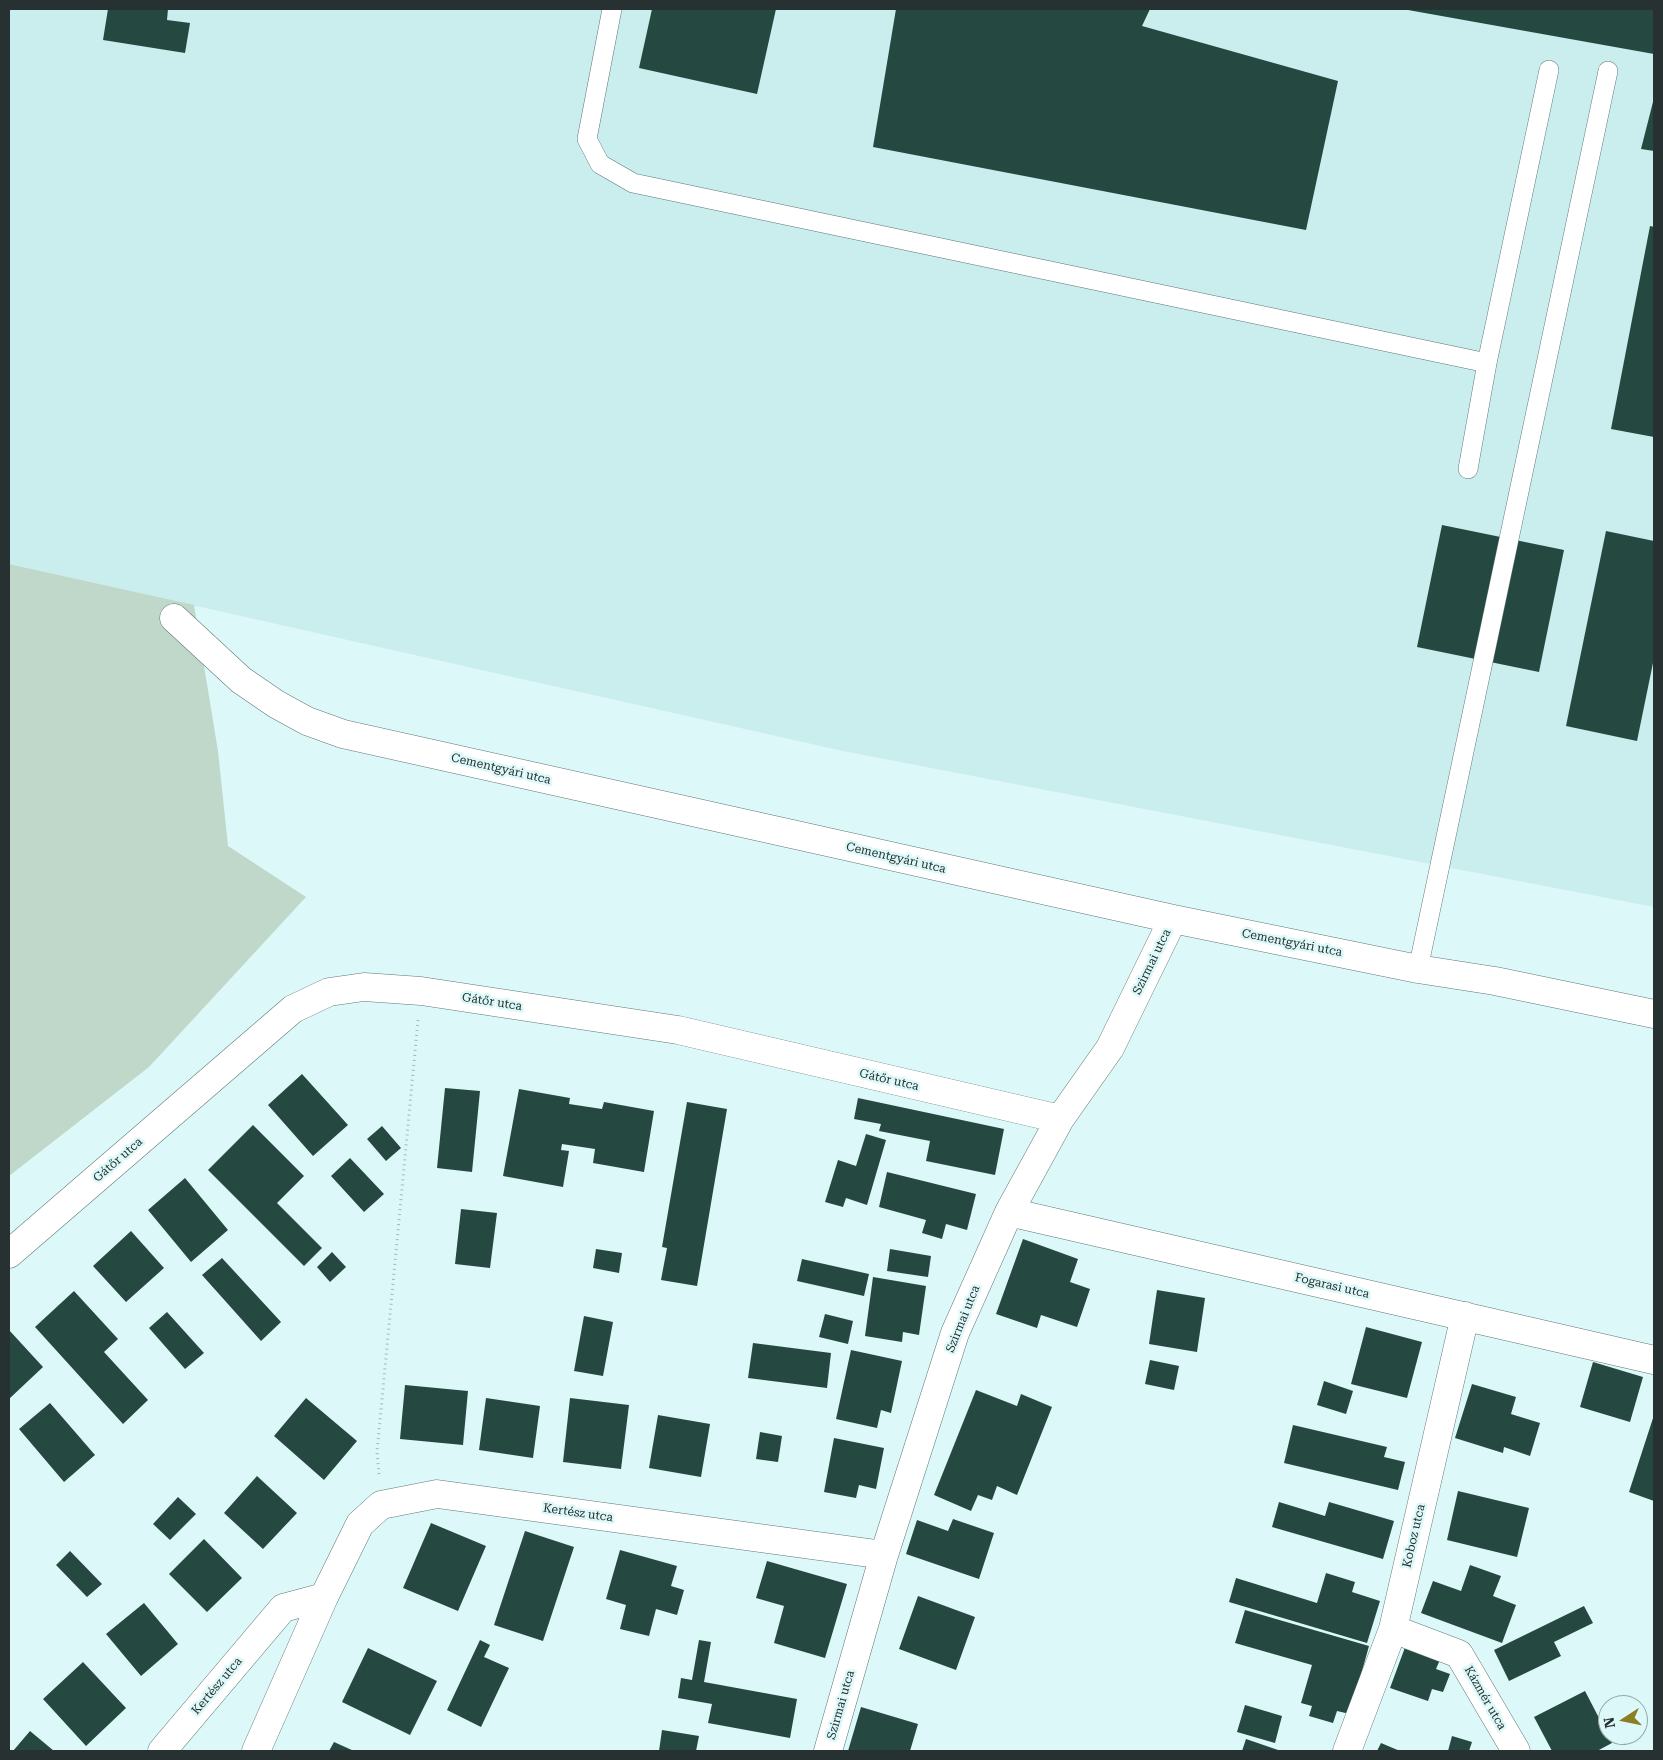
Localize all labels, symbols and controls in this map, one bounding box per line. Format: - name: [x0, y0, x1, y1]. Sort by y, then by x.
- street label: Cementgyári utca: [450, 751, 552, 787]
- street label: Cementgyári utca: [845, 840, 947, 876]
- street label: Cementgyári utca: [1241, 926, 1343, 960]
- street label: Szirmai utca: [1130, 927, 1174, 997]
- street label: Gátőr utca: [461, 990, 523, 1014]
- street label: Gátőr utca: [858, 1066, 920, 1094]
- street label: Gátőr utca: [90, 1135, 146, 1185]
- street label: Fogarasi utca: [1293, 1270, 1371, 1302]
- street label: Szirmai utca: [943, 1283, 983, 1355]
- street label: Kertész utca: [542, 1501, 614, 1525]
- street label: Koboz utca: [1400, 1503, 1428, 1569]
- street label: Kertész utca: [189, 1654, 245, 1718]
- street label: Kázmér utca: [1461, 1664, 1509, 1732]
- street label: Szirmai utca: [824, 1669, 858, 1741]
- north arrow: [1598, 1695, 1648, 1745]
- text: N: [1600, 1716, 1618, 1729]

